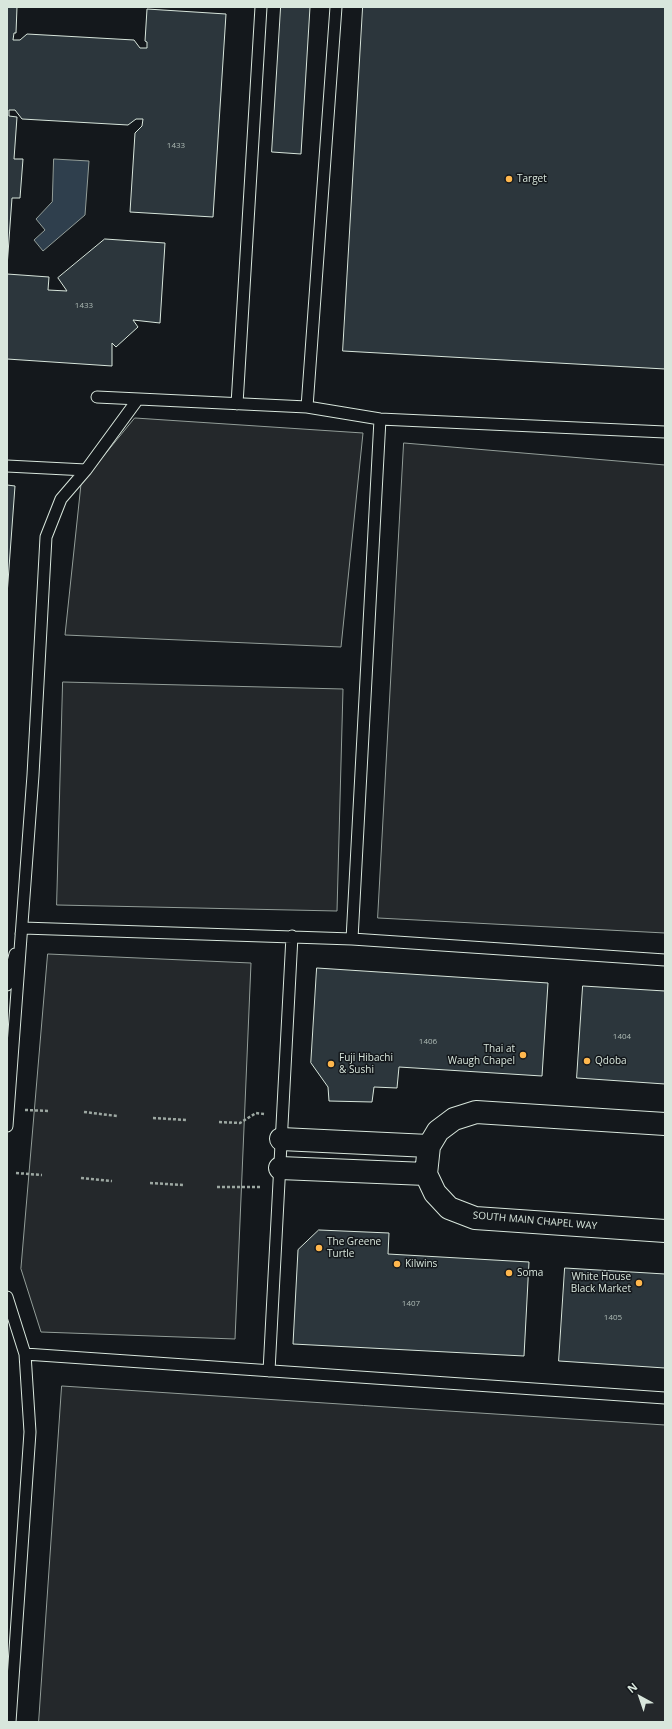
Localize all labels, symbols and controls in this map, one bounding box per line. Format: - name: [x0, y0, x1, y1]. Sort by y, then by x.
- house number: 1433: [167, 141, 185, 151]
- place label: Target: [517, 173, 547, 185]
- marker: Target: [504, 174, 514, 184]
- house number: 1433: [75, 301, 93, 311]
- house number: 1404: [613, 1032, 631, 1042]
- house number: 1406: [419, 1037, 437, 1047]
- place label: Thai at Waugh Chapel: [448, 1043, 515, 1066]
- marker: Thai at Waugh Chapel: [518, 1050, 528, 1060]
- place label: Fuji Hibachi & Sushi: [339, 1052, 393, 1076]
- place label: Qdoba: [595, 1055, 627, 1067]
- marker: Qdoba: [582, 1056, 592, 1066]
- marker: Fuji Hibachi & Sushi: [326, 1059, 336, 1069]
- street label: SOUTH MAIN CHAPEL WAY: [472, 1210, 598, 1232]
- place label: The Greene Turtle: [327, 1236, 381, 1260]
- marker: The Greene Turtle: [314, 1243, 324, 1253]
- place label: Kilwins: [405, 1258, 437, 1270]
- marker: Kilwins: [392, 1259, 402, 1269]
- place label: Soma: [517, 1267, 543, 1279]
- marker: Soma: [504, 1268, 514, 1278]
- place label: White House Black Market: [571, 1271, 631, 1294]
- marker: White House Black Market: [634, 1278, 644, 1288]
- house number: 1407: [402, 1299, 420, 1309]
- house number: 1405: [604, 1313, 622, 1323]
- north arrow: [620, 1677, 660, 1717]
- text: N: [624, 1679, 640, 1696]

